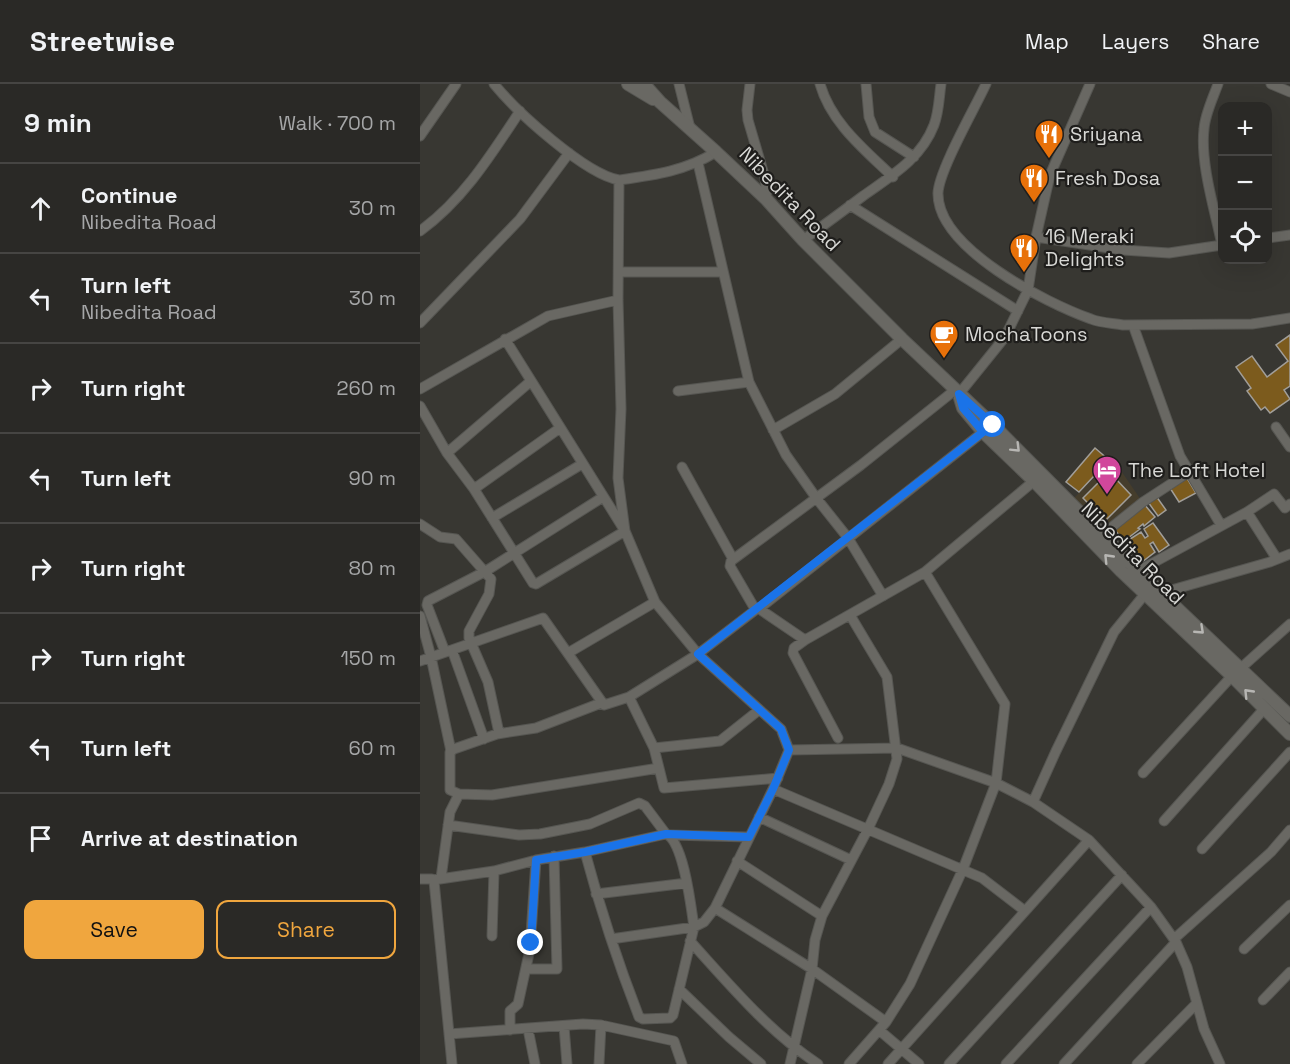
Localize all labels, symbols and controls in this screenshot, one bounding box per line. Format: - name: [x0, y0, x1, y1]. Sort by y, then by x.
- text: Streetwise: [30, 23, 175, 59]
- text: Map: [1025, 28, 1069, 55]
- text: Layers: [1102, 28, 1169, 55]
- text: Share: [1202, 28, 1260, 55]
- map controls: [1218, 102, 1272, 264]
- button: +: [1218, 102, 1272, 156]
- text: 9 min: [24, 106, 92, 140]
- text: Walk · 700 m: [278, 110, 396, 136]
- restaurant icon: Sriyana: [1033, 118, 1065, 160]
- place label: Sriyana: [1070, 121, 1142, 147]
- street label: Nibedita Road: [734, 141, 846, 257]
- button: −: [1218, 156, 1272, 210]
- restaurant icon: Fresh Dosa: [1018, 162, 1050, 204]
- place label: Fresh Dosa: [1055, 165, 1160, 191]
- text: Continue: [81, 181, 177, 209]
- icon: ahead: [24, 192, 57, 225]
- text: 30 m: [349, 195, 396, 221]
- text: Nibedita Road: [81, 209, 217, 235]
- button: locate: [1218, 210, 1272, 264]
- place label: 16 Meraki Delights: [1045, 223, 1134, 272]
- restaurant icon: 16 Meraki Delights: [1008, 232, 1040, 274]
- text: Turn left: [81, 271, 171, 299]
- icon: left: [24, 282, 57, 315]
- text: 30 m: [349, 285, 396, 311]
- text: Nibedita Road: [81, 299, 217, 325]
- cafe icon: MochaToons: [928, 318, 960, 360]
- place label: MochaToons: [965, 321, 1088, 347]
- icon: right: [24, 372, 57, 405]
- text: Turn right: [81, 374, 186, 402]
- text: 260 m: [337, 375, 396, 401]
- route start: [979, 411, 1005, 437]
- one-way arrow: [1009, 441, 1020, 452]
- hotel icon: The Loft Hotel: [1091, 454, 1123, 496]
- place label: The Loft Hotel: [1128, 457, 1265, 483]
- icon: left: [24, 462, 57, 495]
- text: Turn left: [81, 464, 171, 492]
- text: 90 m: [349, 465, 396, 491]
- street label: Nibedita Road: [1076, 496, 1190, 610]
- icon: right: [24, 552, 57, 585]
- text: Turn right: [81, 554, 186, 582]
- one-way arrow: [1104, 554, 1115, 564]
- text: 80 m: [348, 555, 396, 581]
- one-way arrow: [1193, 622, 1204, 633]
- icon: right: [24, 642, 57, 675]
- text: Turn right: [81, 644, 186, 672]
- text: 150 m: [341, 645, 396, 671]
- one-way arrow: [1245, 689, 1256, 700]
- icon: left: [24, 732, 57, 765]
- text: Turn left: [81, 734, 171, 762]
- text: 60 m: [349, 735, 396, 761]
- icon: arrive: [24, 822, 57, 855]
- text: Arrive at destination: [81, 824, 298, 852]
- button: Save: [24, 900, 204, 959]
- button: Share: [216, 900, 396, 959]
- route end: [517, 929, 543, 955]

